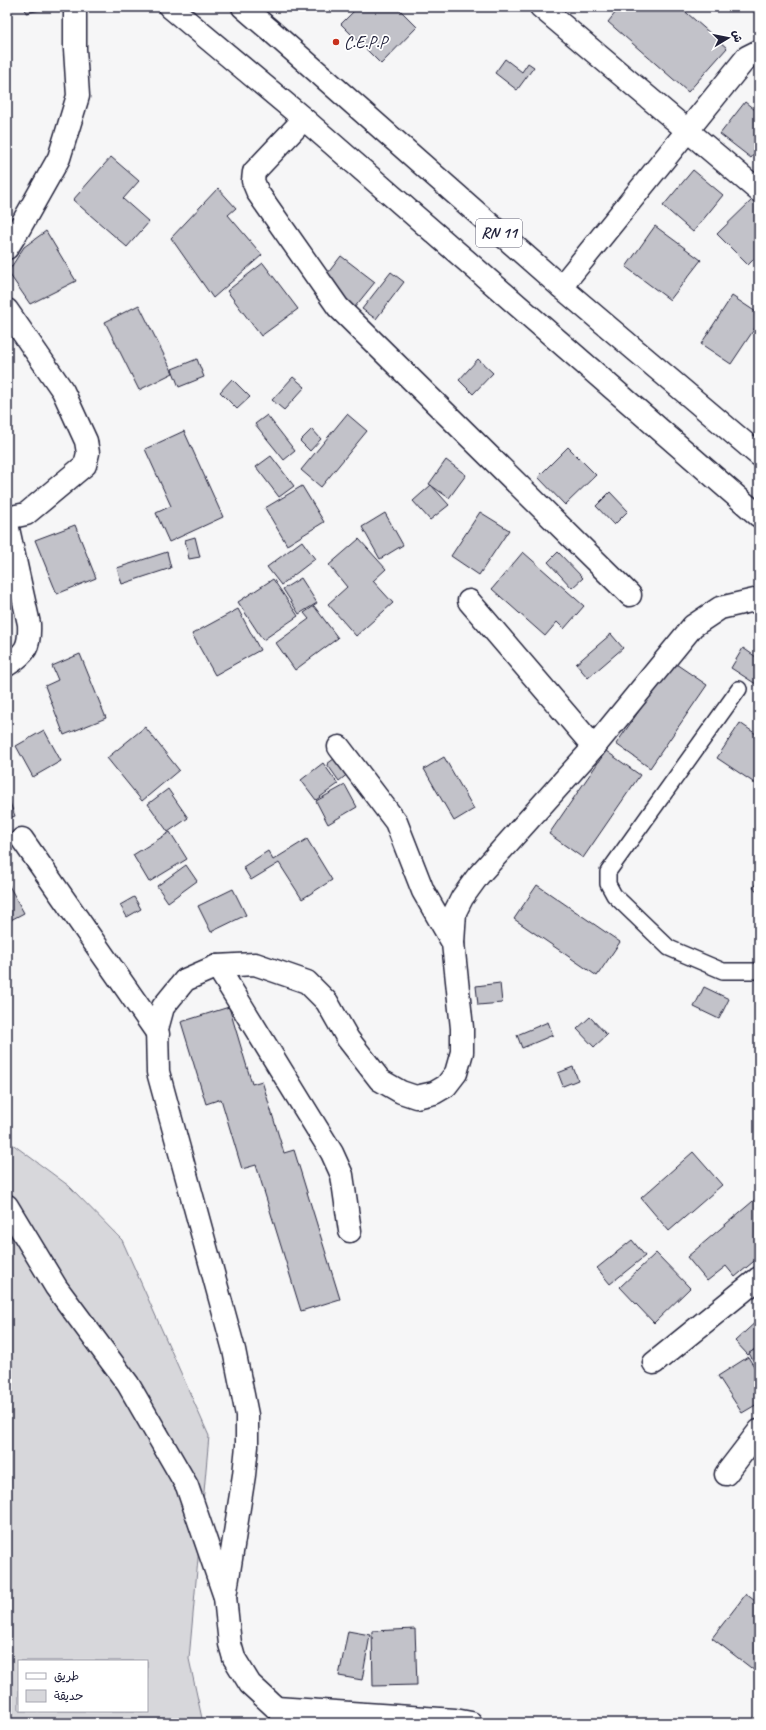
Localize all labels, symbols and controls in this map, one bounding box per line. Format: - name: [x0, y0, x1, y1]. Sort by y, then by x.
- north arrow: [708, 18, 748, 58]
- text: ش: [730, 29, 746, 43]
- place label: C.E.P.P: [344, 32, 389, 53]
- marker: C.E.P.P: [331, 37, 341, 47]
- road number: RN 11: [476, 219, 522, 247]
- legend: [18, 1660, 148, 1712]
- text: طريق: [54, 1668, 79, 1684]
- text: حديقة: [54, 1688, 83, 1704]

